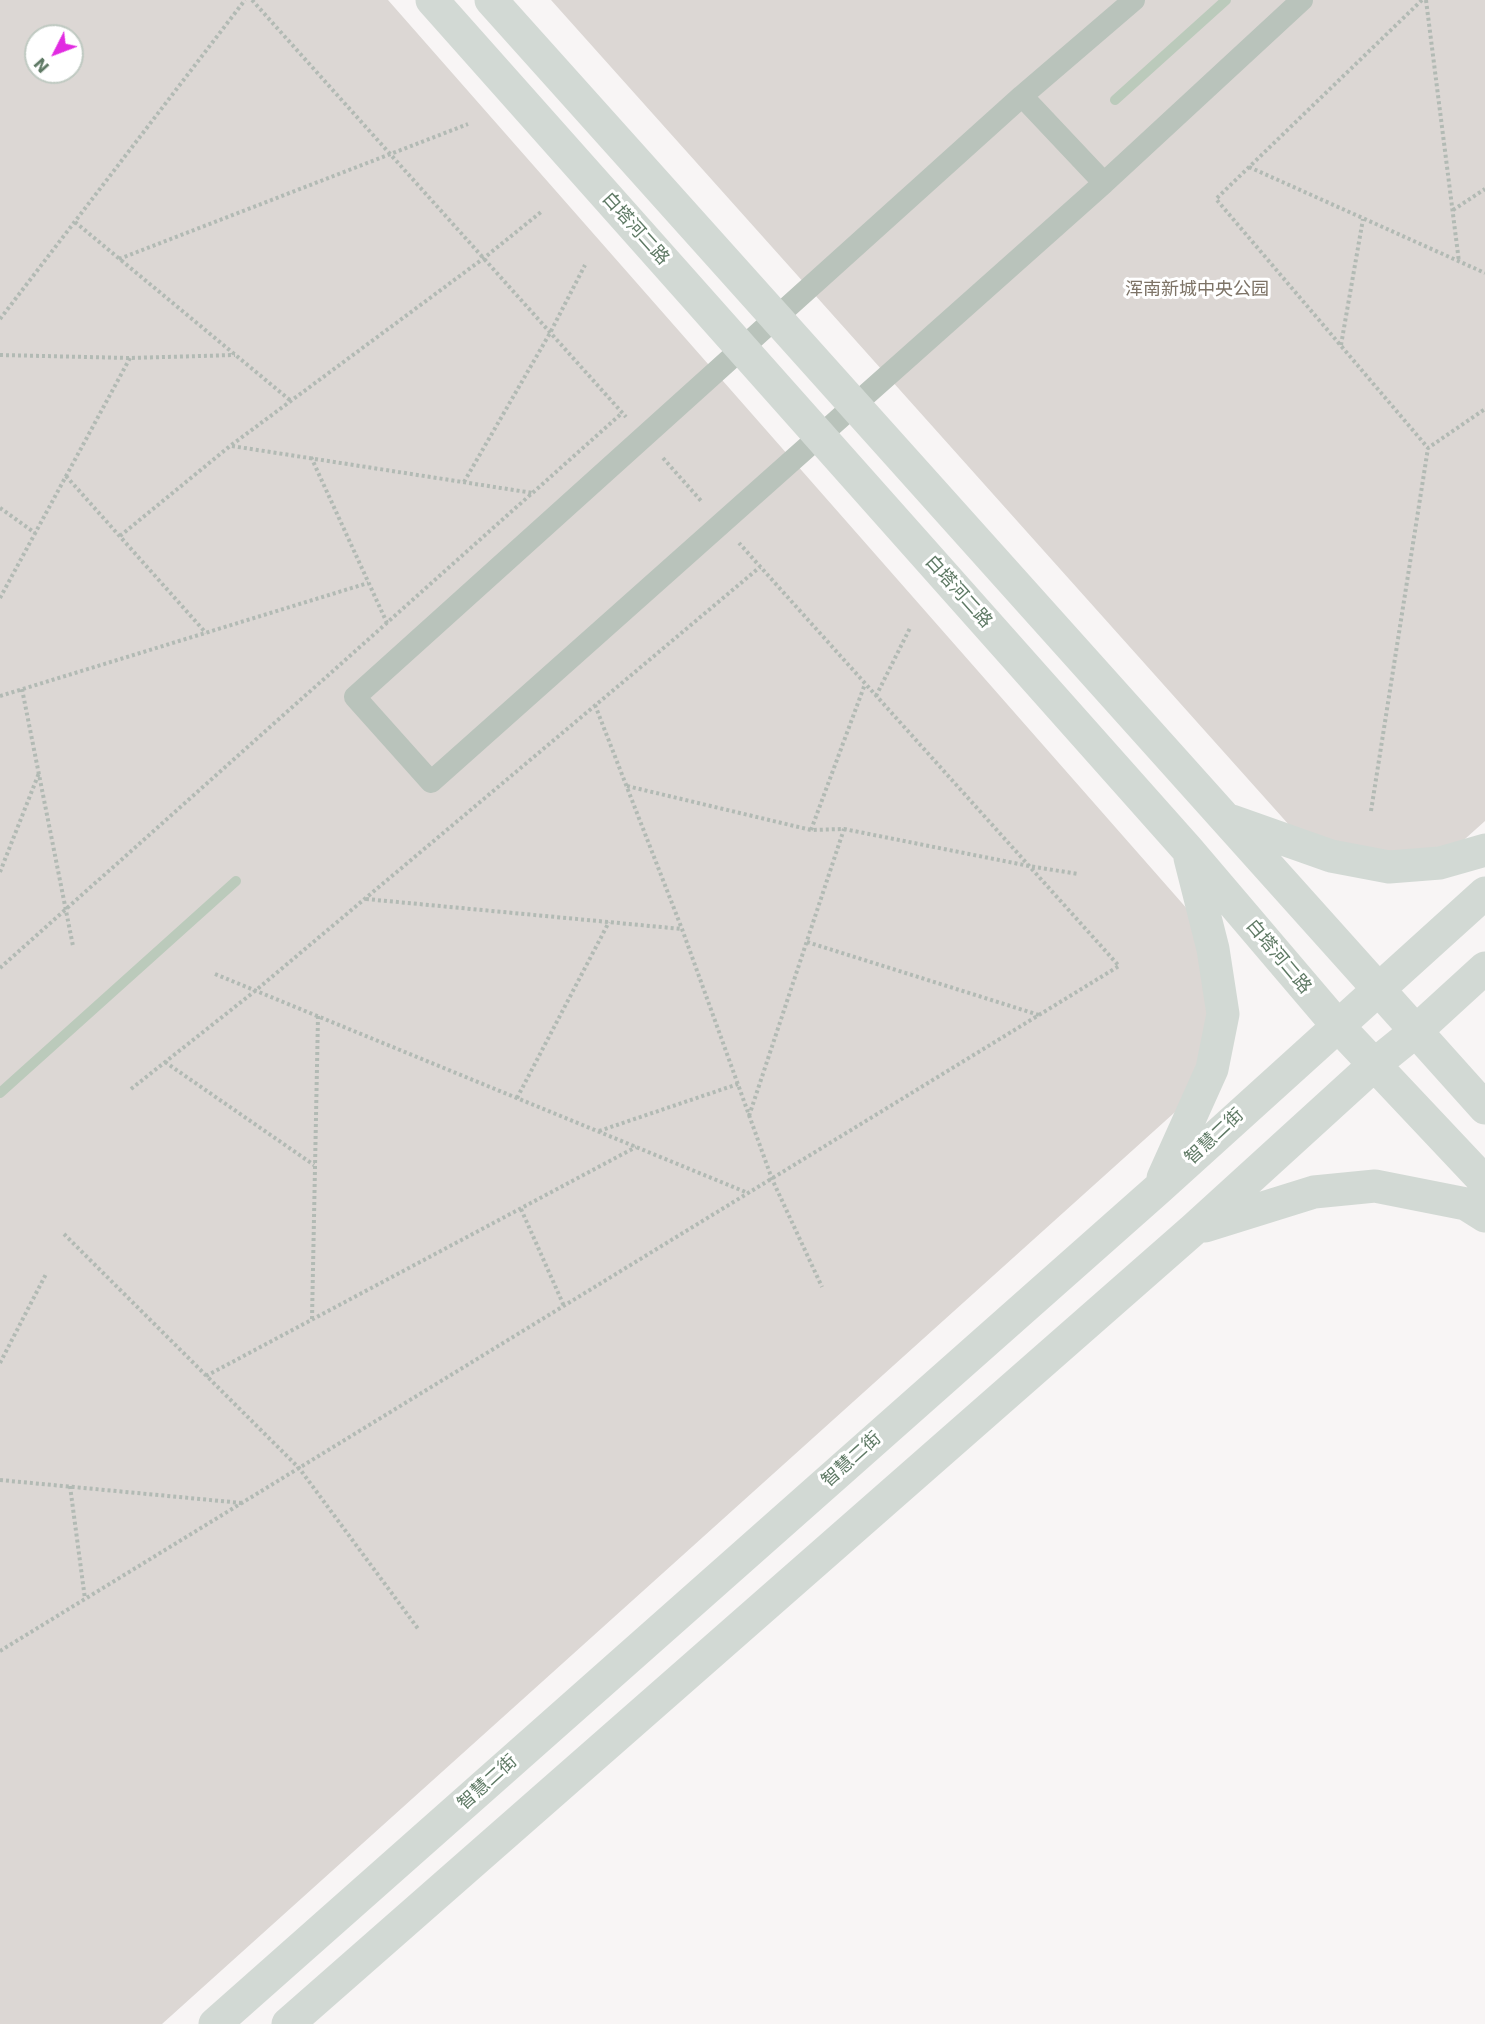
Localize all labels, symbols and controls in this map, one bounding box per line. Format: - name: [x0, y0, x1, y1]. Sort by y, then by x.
- north arrow: [24, 24, 84, 84]
- text: N: [30, 54, 53, 76]
- street label: 白塔河二路: [597, 188, 673, 270]
- park label: 浑南新城中央公园: [1125, 279, 1269, 301]
- street label: 白塔河二路: [920, 551, 996, 633]
- street label: 白塔河二路: [1241, 916, 1315, 998]
- street label: 智慧二街: [1181, 1105, 1249, 1169]
- street label: 智慧二街: [818, 1428, 886, 1492]
- street label: 智慧二街: [454, 1751, 522, 1815]

